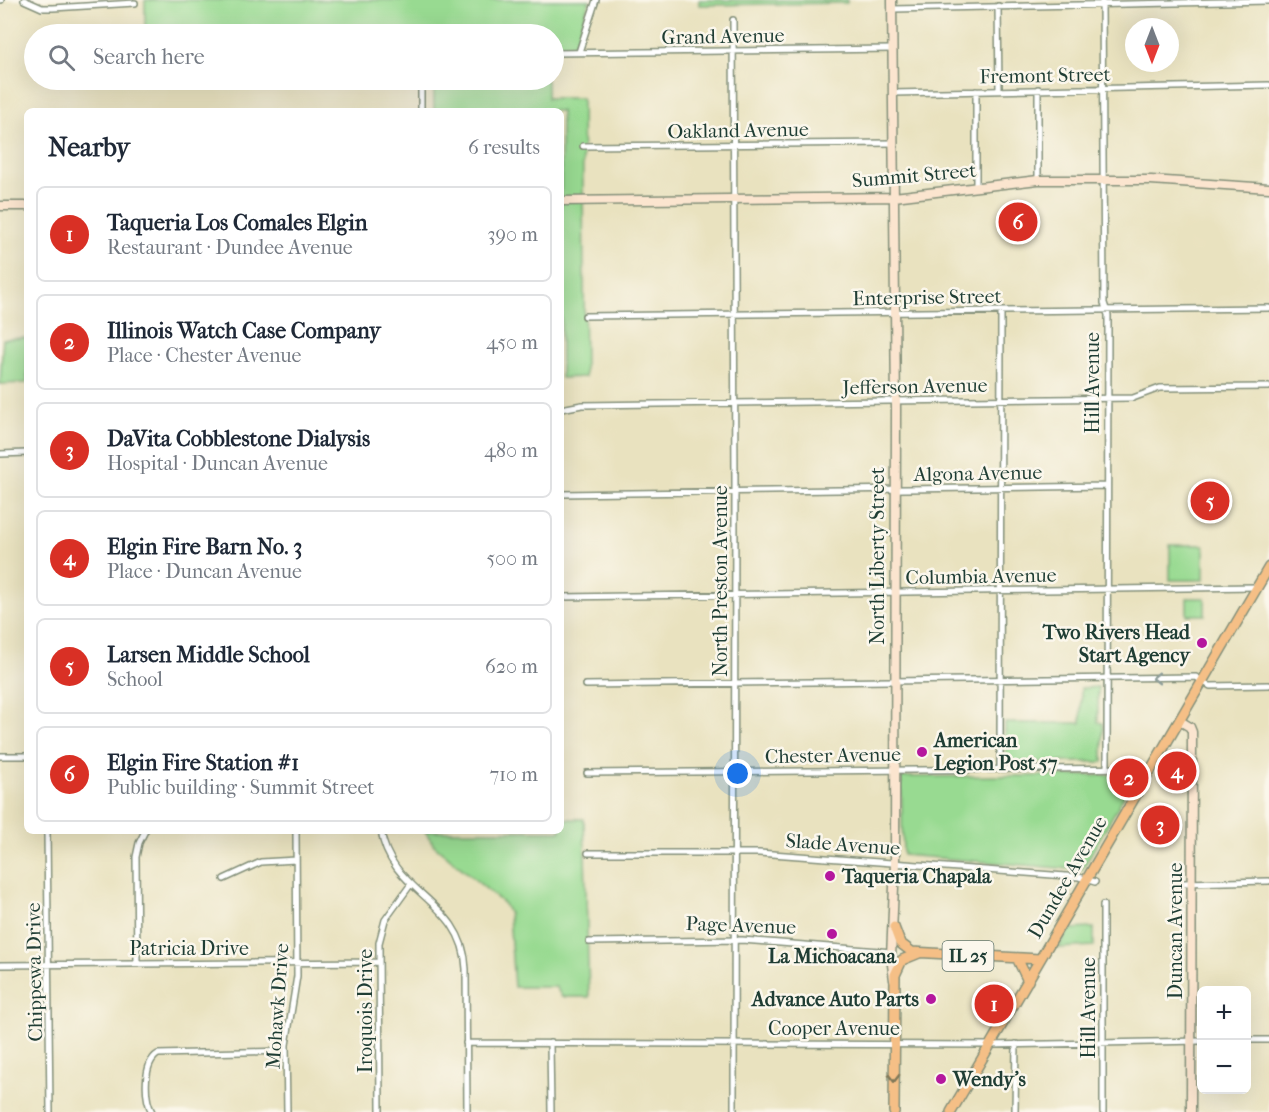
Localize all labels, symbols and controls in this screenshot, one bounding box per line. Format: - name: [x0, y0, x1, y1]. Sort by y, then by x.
- north arrow: [1125, 18, 1179, 72]
- search box: [24, 24, 564, 90]
- street label: Grand Avenue: [661, 24, 785, 49]
- icon: search: [45, 41, 78, 74]
- text: Search here: [93, 44, 205, 70]
- street label: Fremont Street: [979, 63, 1111, 88]
- street label: Oakland Avenue: [667, 118, 809, 143]
- text: Nearby: [48, 132, 130, 163]
- text: 6 results: [468, 136, 540, 159]
- street label: Summit Street: [851, 159, 977, 192]
- pin: 6: [998, 200, 1038, 244]
- text: Taqueria Los Comales Elgin: [107, 210, 367, 236]
- text: 1: [66, 223, 73, 246]
- text: 390 m: [487, 223, 538, 246]
- text: Restaurant · Dundee Avenue: [107, 236, 353, 259]
- street label: Enterprise Street: [852, 285, 1002, 310]
- text: Illinois Watch Case Company: [107, 318, 381, 344]
- text: 2: [64, 331, 75, 354]
- text: 450 m: [486, 331, 538, 354]
- street label: Hill Avenue: [1081, 332, 1104, 434]
- text: Place · Chester Avenue: [107, 344, 301, 367]
- street label: Jefferson Avenue: [840, 374, 988, 399]
- text: DaVita Cobblestone Dialysis: [107, 426, 370, 452]
- text: 3: [65, 439, 74, 462]
- text: 480 m: [484, 439, 538, 462]
- text: Hospital · Duncan Avenue: [107, 452, 328, 475]
- street label: Algona Avenue: [912, 461, 1043, 486]
- street label: North Liberty Street: [866, 467, 889, 645]
- pin: 5: [1190, 478, 1230, 524]
- street label: North Preston Avenue: [709, 485, 732, 677]
- text: Elgin Fire Barn No. 3: [107, 534, 302, 560]
- text: 4: [64, 547, 75, 570]
- text: 500 m: [486, 547, 538, 570]
- text: Place · Duncan Avenue: [107, 560, 302, 583]
- street label: Columbia Avenue: [905, 564, 1057, 589]
- place label: Two Rivers Head Start Agency: [1042, 621, 1191, 667]
- marker: Two Rivers Head Start Agency: [1195, 636, 1209, 650]
- text: Larsen Middle School: [107, 642, 310, 668]
- text: 5: [65, 655, 74, 678]
- text: 620 m: [485, 655, 538, 678]
- text: School: [107, 668, 163, 691]
- one-way arrow: [1151, 672, 1160, 684]
- place label: American Legion Post 57: [932, 729, 1058, 775]
- street label: Chester Avenue: [765, 743, 901, 768]
- marker: American Legion Post 57: [915, 745, 929, 759]
- pin: 4: [1158, 748, 1196, 794]
- text: Elgin Fire Station #1: [107, 750, 299, 776]
- pin: 2: [1110, 756, 1148, 800]
- your location: [723, 759, 752, 788]
- text: 6: [64, 763, 75, 786]
- text: 710 m: [489, 763, 538, 786]
- text: Public building · Summit Street: [107, 776, 374, 799]
- pin: 3: [1140, 802, 1180, 848]
- street label: Dundee Avenue: [1023, 812, 1112, 943]
- street label: Slade Avenue: [785, 829, 901, 860]
- street label: Duncan Avenue: [1164, 863, 1187, 999]
- place label: Taqueria Chapala: [841, 865, 992, 888]
- marker: Taqueria Chapala: [823, 869, 837, 883]
- street label: Chippewa Drive: [22, 902, 47, 1042]
- street label: Page Avenue: [685, 912, 797, 939]
- marker: La Michoacana: [825, 927, 839, 941]
- street label: Patricia Drive: [129, 937, 249, 960]
- road number: IL 25: [942, 941, 994, 971]
- street label: Mohawk Drive: [262, 942, 293, 1070]
- place label: La Michoacana: [768, 945, 897, 968]
- street label: Iroquois Drive: [354, 949, 377, 1073]
- street label: Hill Avenue: [1077, 957, 1100, 1059]
- pin: 1: [974, 982, 1014, 1026]
- map controls: [1197, 986, 1251, 1094]
- button: +: [1197, 986, 1251, 1040]
- place label: Advance Auto Parts: [750, 988, 920, 1011]
- marker: Advance Auto Parts: [924, 992, 938, 1006]
- street label: Cooper Avenue: [768, 1017, 900, 1040]
- button: −: [1197, 1040, 1251, 1094]
- place label: Wendy's: [952, 1068, 1027, 1091]
- marker: Wendy's: [934, 1072, 948, 1086]
- one-way arrow: [888, 1073, 900, 1082]

